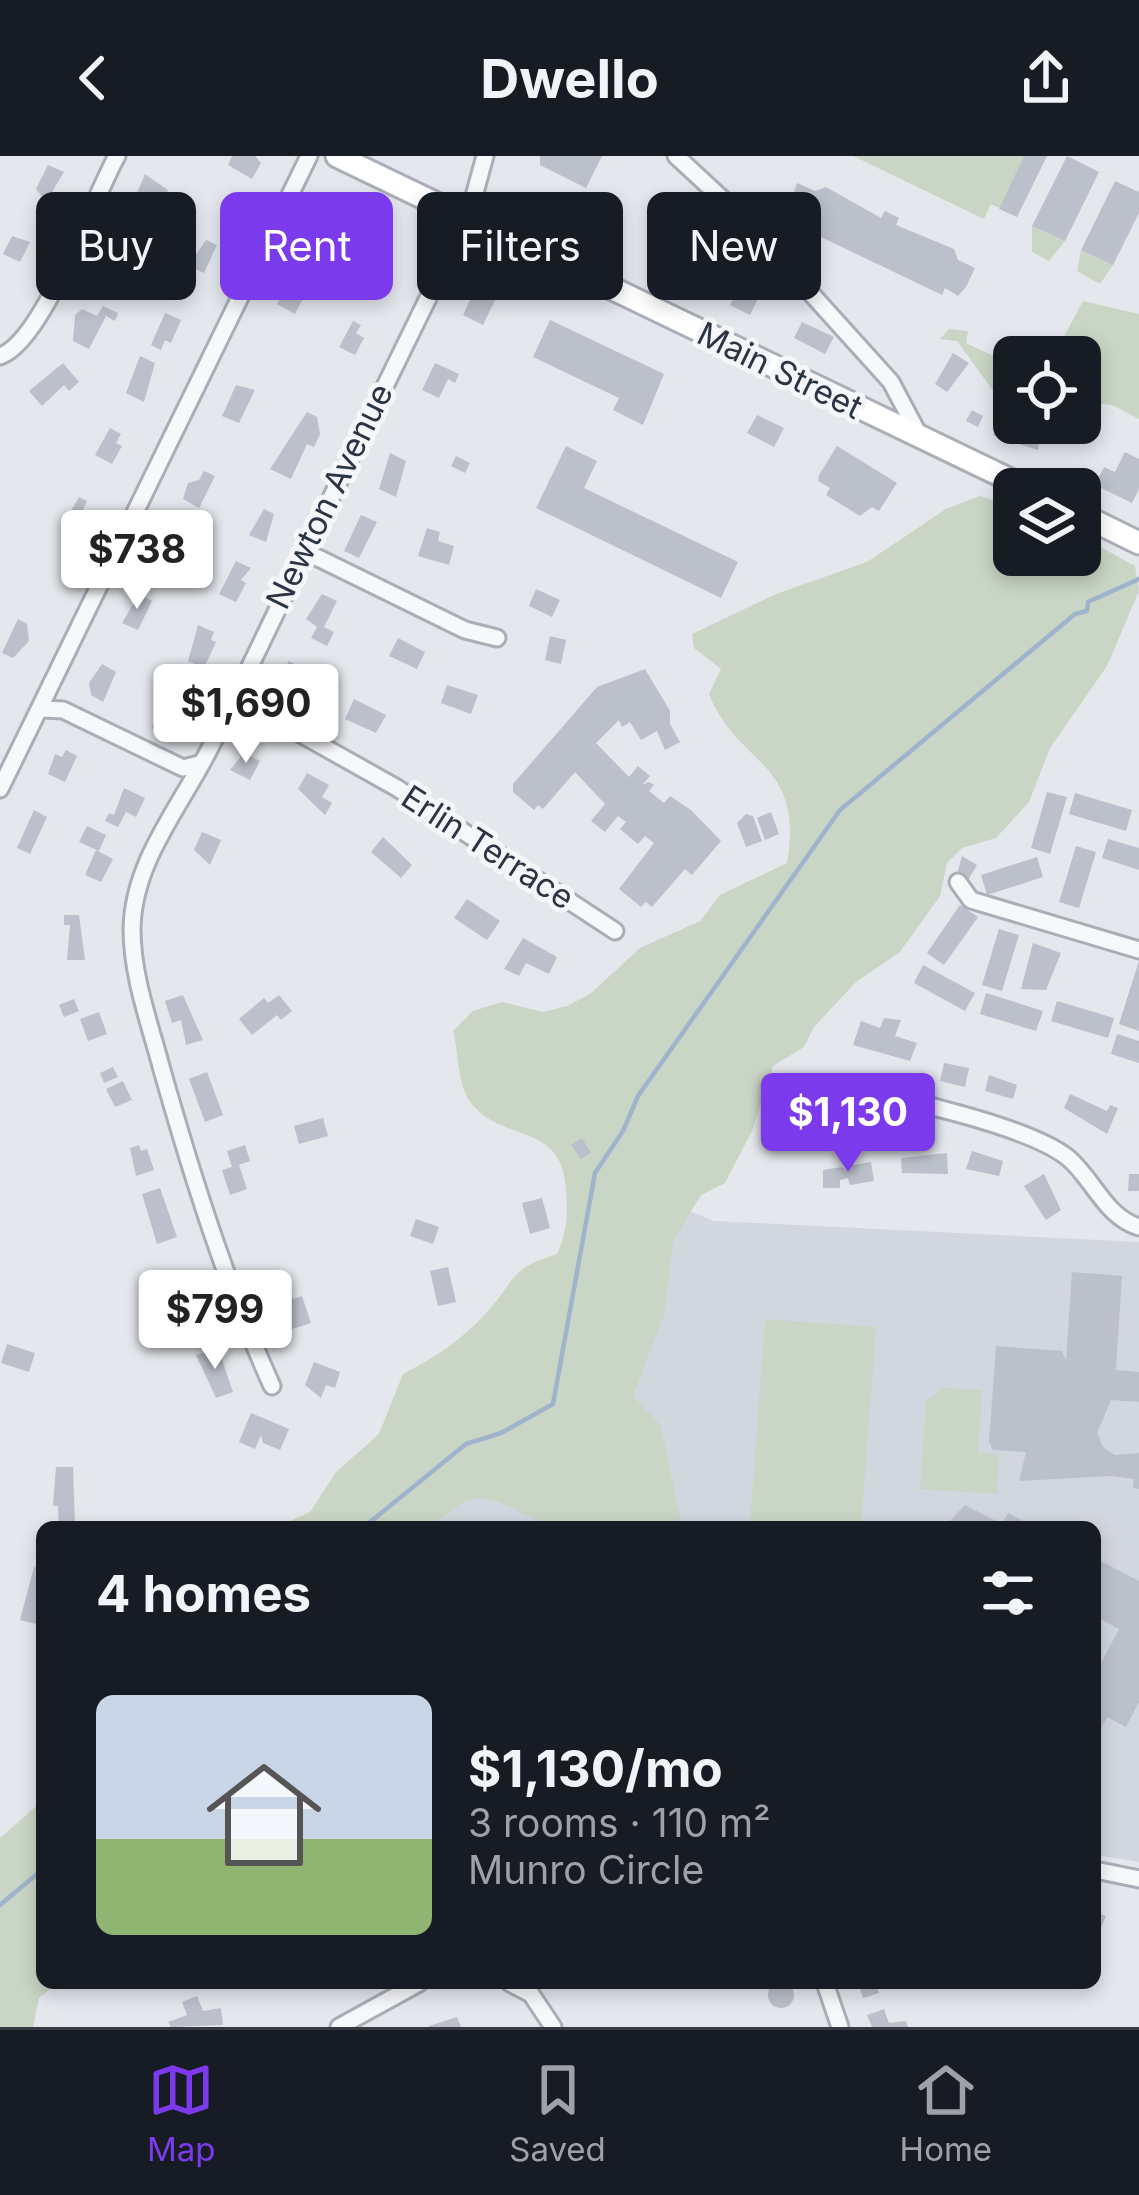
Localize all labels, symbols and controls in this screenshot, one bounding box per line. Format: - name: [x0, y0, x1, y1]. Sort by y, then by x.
- icon: back: [60, 45, 126, 111]
- icon: share: [1013, 45, 1079, 111]
- text: Dwello: [480, 46, 659, 111]
- chip: Buy: [36, 192, 196, 300]
- chip: Rent: [220, 192, 393, 300]
- chip: Filters: [417, 192, 623, 300]
- chip: New: [647, 192, 821, 300]
- street label: Main Street: [691, 313, 869, 427]
- map controls: [993, 336, 1101, 576]
- button: locate: [993, 336, 1101, 444]
- street label: Newton Avenue: [257, 377, 401, 615]
- button: layers: [993, 468, 1101, 576]
- pin: $738: [66, 510, 208, 612]
- text: $738: [88, 525, 186, 572]
- pin: $1,690: [148, 664, 344, 766]
- text: $1,690: [180, 679, 312, 726]
- street label: Erlin Terrace: [394, 776, 582, 918]
- pin: $1,130: [750, 1073, 946, 1175]
- text: $1,130: [788, 1088, 908, 1135]
- pin: $799: [144, 1270, 286, 1372]
- text: $799: [166, 1285, 264, 1332]
- icon: filters: [975, 1560, 1041, 1626]
- text: 4 homes: [96, 1563, 311, 1624]
- text: $1,130/mo: [468, 1738, 723, 1799]
- icon: home: [192, 1743, 336, 1887]
- text: 3 rooms · 110 m²: [468, 1799, 770, 1846]
- text: Munro Circle: [468, 1846, 704, 1893]
- tab: Map: [147, 2057, 215, 2169]
- tab: Saved: [509, 2057, 606, 2169]
- tab: Home: [900, 2057, 992, 2169]

